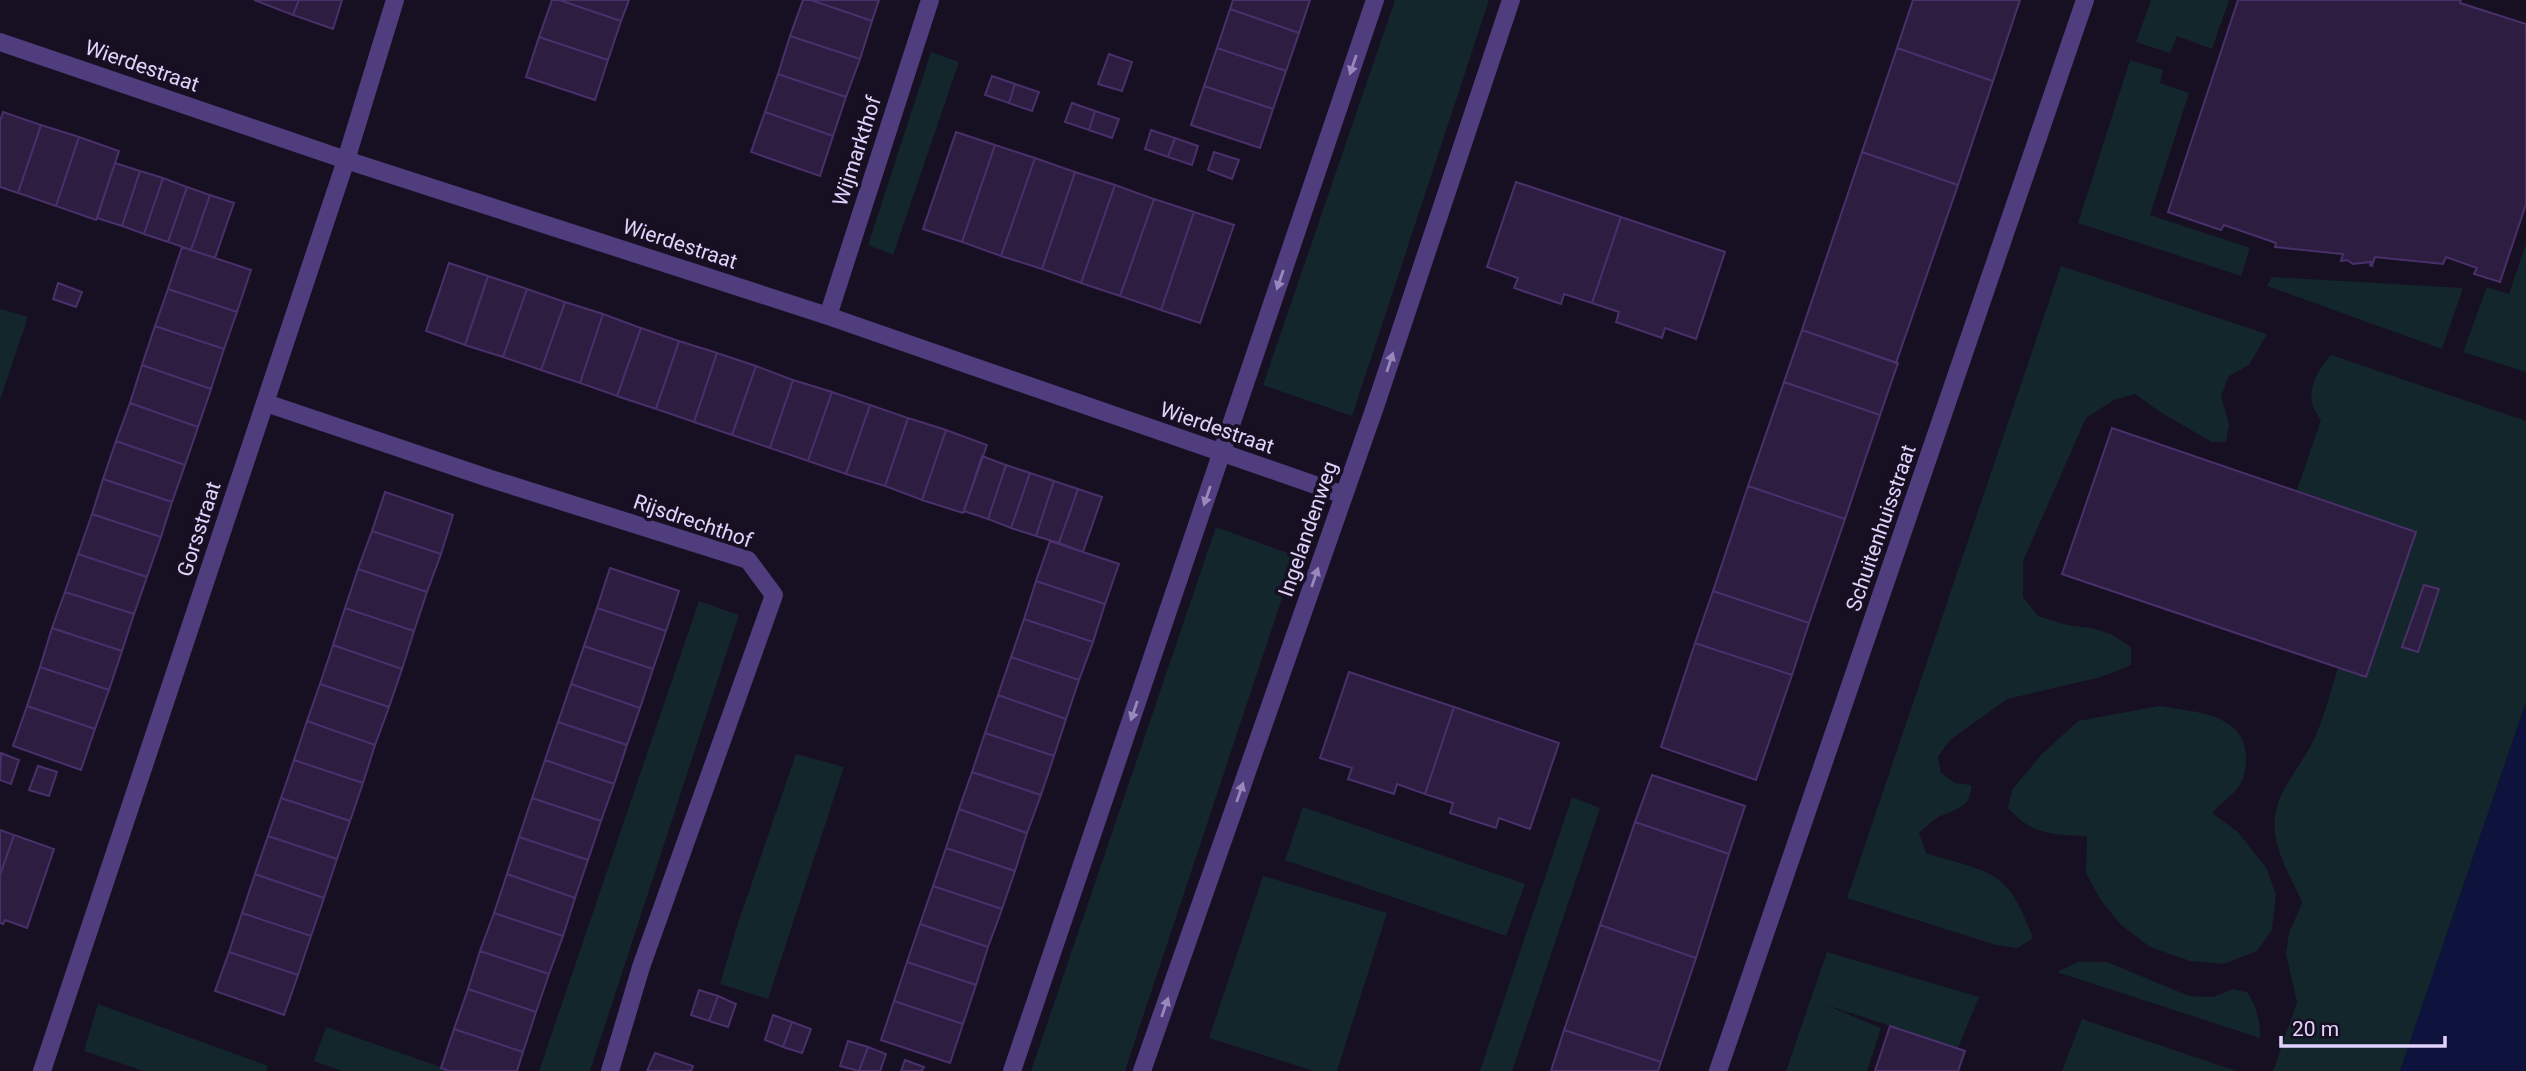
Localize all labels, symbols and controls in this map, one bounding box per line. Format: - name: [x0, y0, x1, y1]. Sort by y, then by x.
- street label: Wierdestraat: [82, 35, 202, 97]
- one-way arrow: [1347, 54, 1358, 75]
- street label: Wijmarkthof: [828, 92, 886, 209]
- street label: Wierdestraat: [620, 214, 740, 274]
- one-way arrow: [1274, 270, 1285, 291]
- one-way arrow: [1385, 351, 1395, 372]
- street label: Wierdestraat: [1157, 397, 1277, 459]
- street label: Schuitenhuisstraat: [1841, 441, 1921, 614]
- street label: Ingelandenweg: [1274, 458, 1342, 600]
- street label: Gorsstraat: [172, 478, 226, 579]
- one-way arrow: [1201, 485, 1212, 506]
- street label: Rijsdrechthof: [630, 489, 756, 553]
- one-way arrow: [1310, 566, 1321, 587]
- one-way arrow: [1128, 701, 1139, 722]
- one-way arrow: [1235, 781, 1246, 802]
- one-way arrow: [1160, 996, 1171, 1017]
- scale bar: [2281, 1004, 2446, 1048]
- text: 20 m: [2292, 1017, 2339, 1041]

